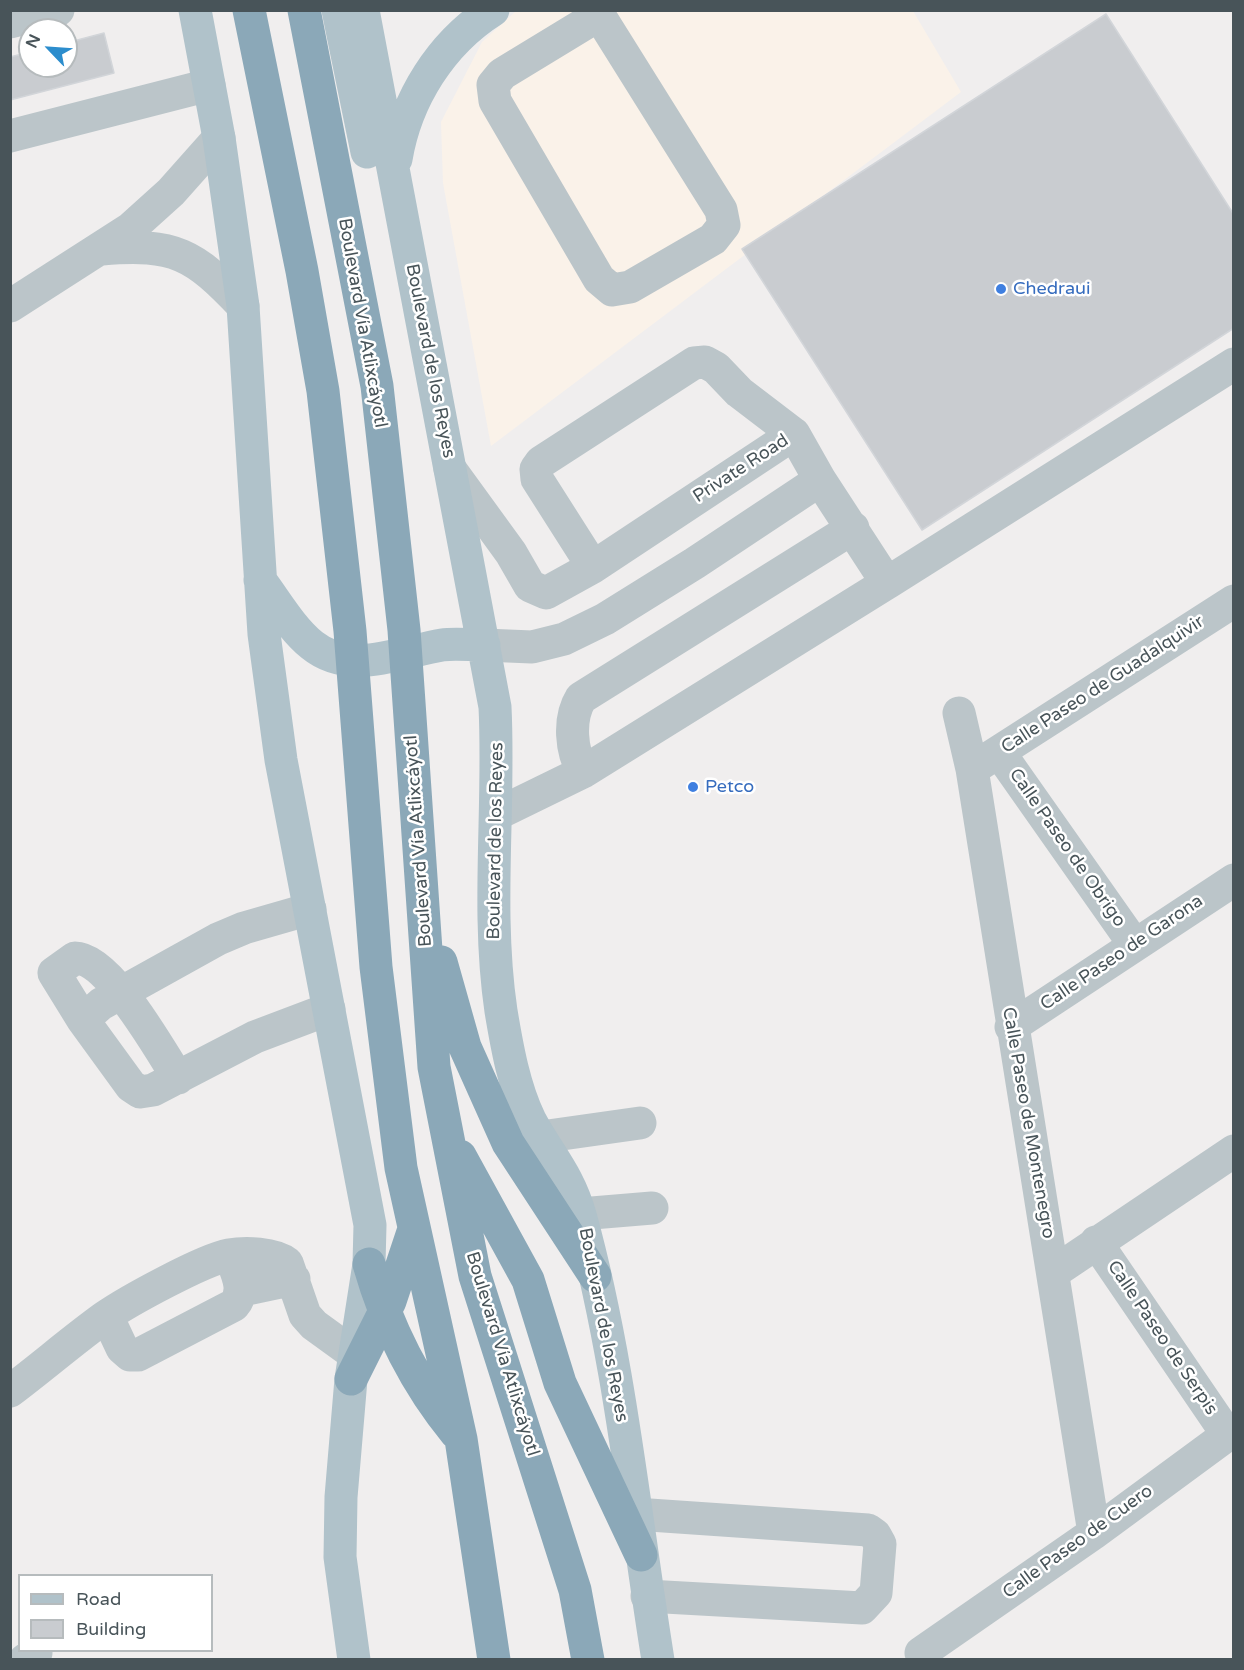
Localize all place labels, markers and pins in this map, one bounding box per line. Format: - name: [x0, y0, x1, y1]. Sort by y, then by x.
- place label: Chedraui: [1013, 278, 1090, 300]
- marker: Chedraui: [994, 282, 1008, 296]
- place label: Petco: [705, 776, 754, 798]
- marker: Petco: [686, 780, 700, 794]

